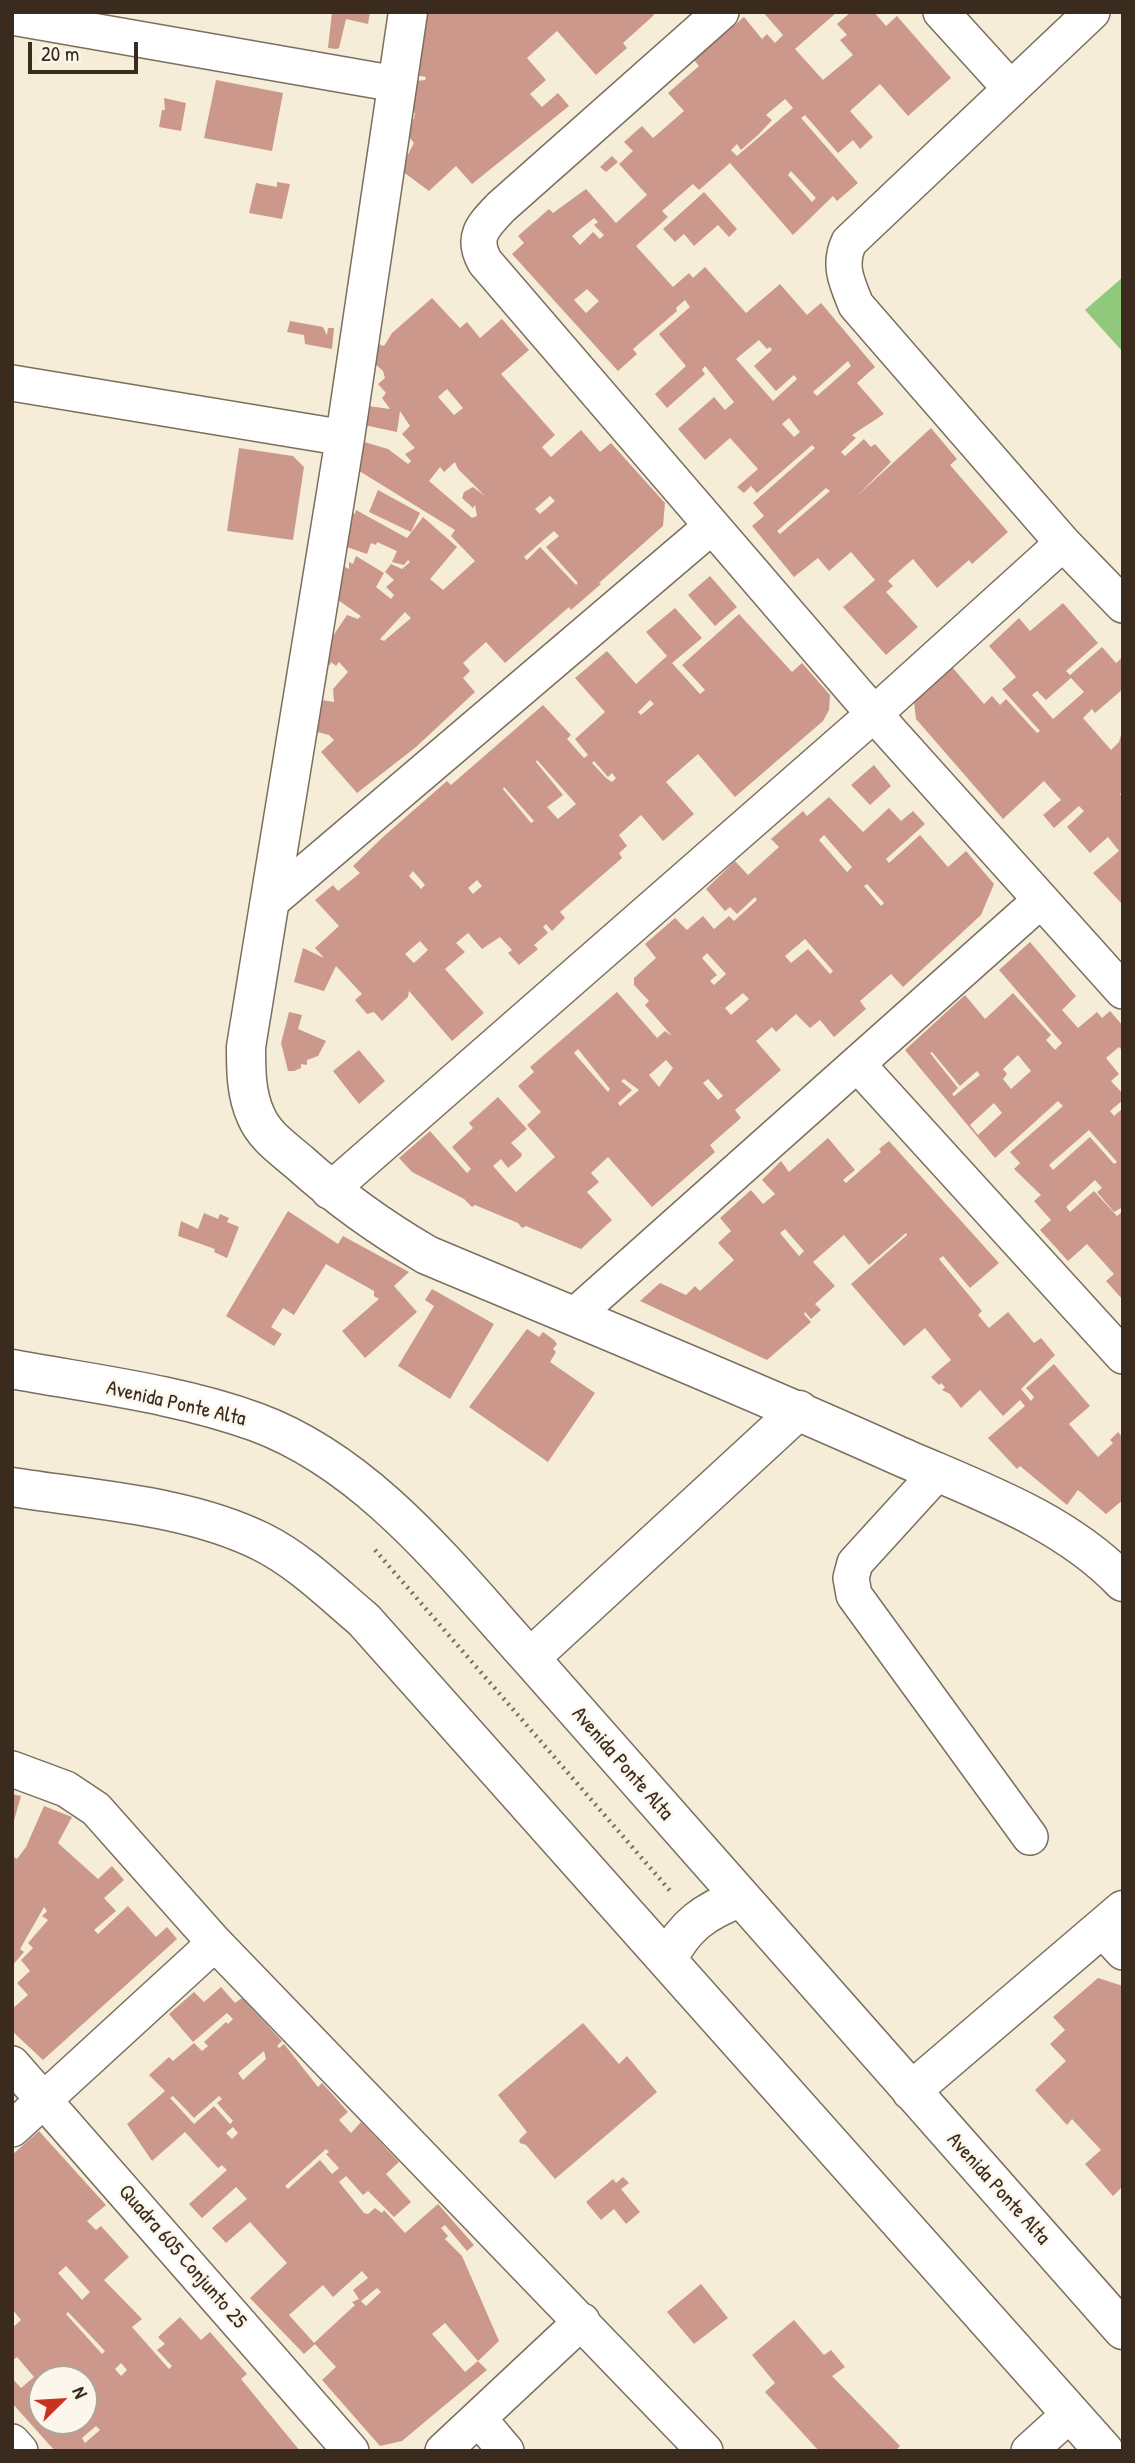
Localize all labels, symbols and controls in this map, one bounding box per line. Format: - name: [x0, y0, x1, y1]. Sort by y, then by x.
- scale bar: [32, 28, 142, 72]
- text: 20 m: [41, 39, 79, 68]
- street label: Avenida Ponte Alta: [104, 1376, 248, 1432]
- street label: Avenida Ponte Alta: [566, 1702, 678, 1826]
- street label: Avenida Ponte Alta: [941, 2128, 1055, 2250]
- street label: Quadra 605 Conjunto 25: [113, 2180, 251, 2334]
- north arrow: [28, 2365, 98, 2435]
- text: N: [66, 2382, 94, 2402]

